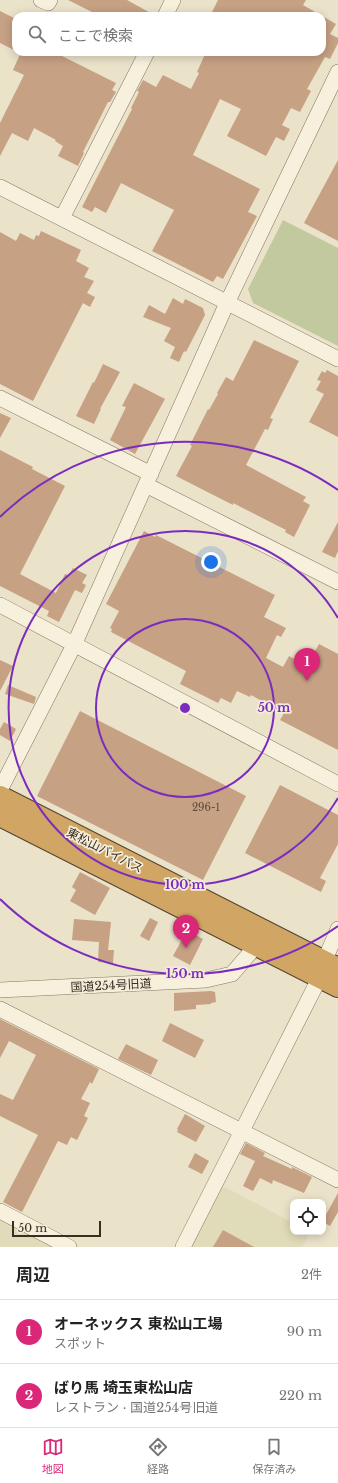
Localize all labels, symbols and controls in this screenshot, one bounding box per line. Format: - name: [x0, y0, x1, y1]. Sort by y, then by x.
- search box: [12, 12, 326, 56]
- icon: search: [26, 23, 48, 45]
- text: ここで検索: [58, 26, 133, 45]
- your location: [201, 552, 221, 572]
- pin: 1: [294, 648, 320, 681]
- text: 50 m: [258, 700, 291, 715]
- centre of rings: [178, 701, 192, 715]
- house number: 296-1: [192, 801, 220, 814]
- street label: 東松山バイパス: [64, 824, 146, 876]
- text: 100 m: [165, 877, 206, 892]
- pin: 2: [173, 915, 199, 948]
- text: 150 m: [166, 966, 205, 981]
- street label: 国道254号旧道: [70, 975, 152, 995]
- map controls: [290, 1199, 326, 1235]
- button: locate: [290, 1199, 326, 1235]
- scale bar: [12, 1219, 101, 1238]
- text: 50 m: [18, 1221, 47, 1235]
- text: 周辺: [16, 1265, 50, 1286]
- text: 2件: [301, 1266, 322, 1283]
- text: オーネックス 東松山工場: [54, 1314, 223, 1333]
- text: 1: [26, 1323, 32, 1340]
- text: 90 m: [287, 1323, 322, 1340]
- text: スポット: [54, 1335, 106, 1352]
- text: ばり馬 埼玉東松山店: [54, 1378, 193, 1397]
- text: 2: [25, 1387, 33, 1404]
- text: 220 m: [279, 1387, 322, 1404]
- text: レストラン · 国道254号旧道: [54, 1399, 218, 1416]
- tab: 地図: [42, 1436, 64, 1476]
- tab: 経路: [147, 1436, 169, 1476]
- tab: 保存済み: [252, 1436, 296, 1476]

